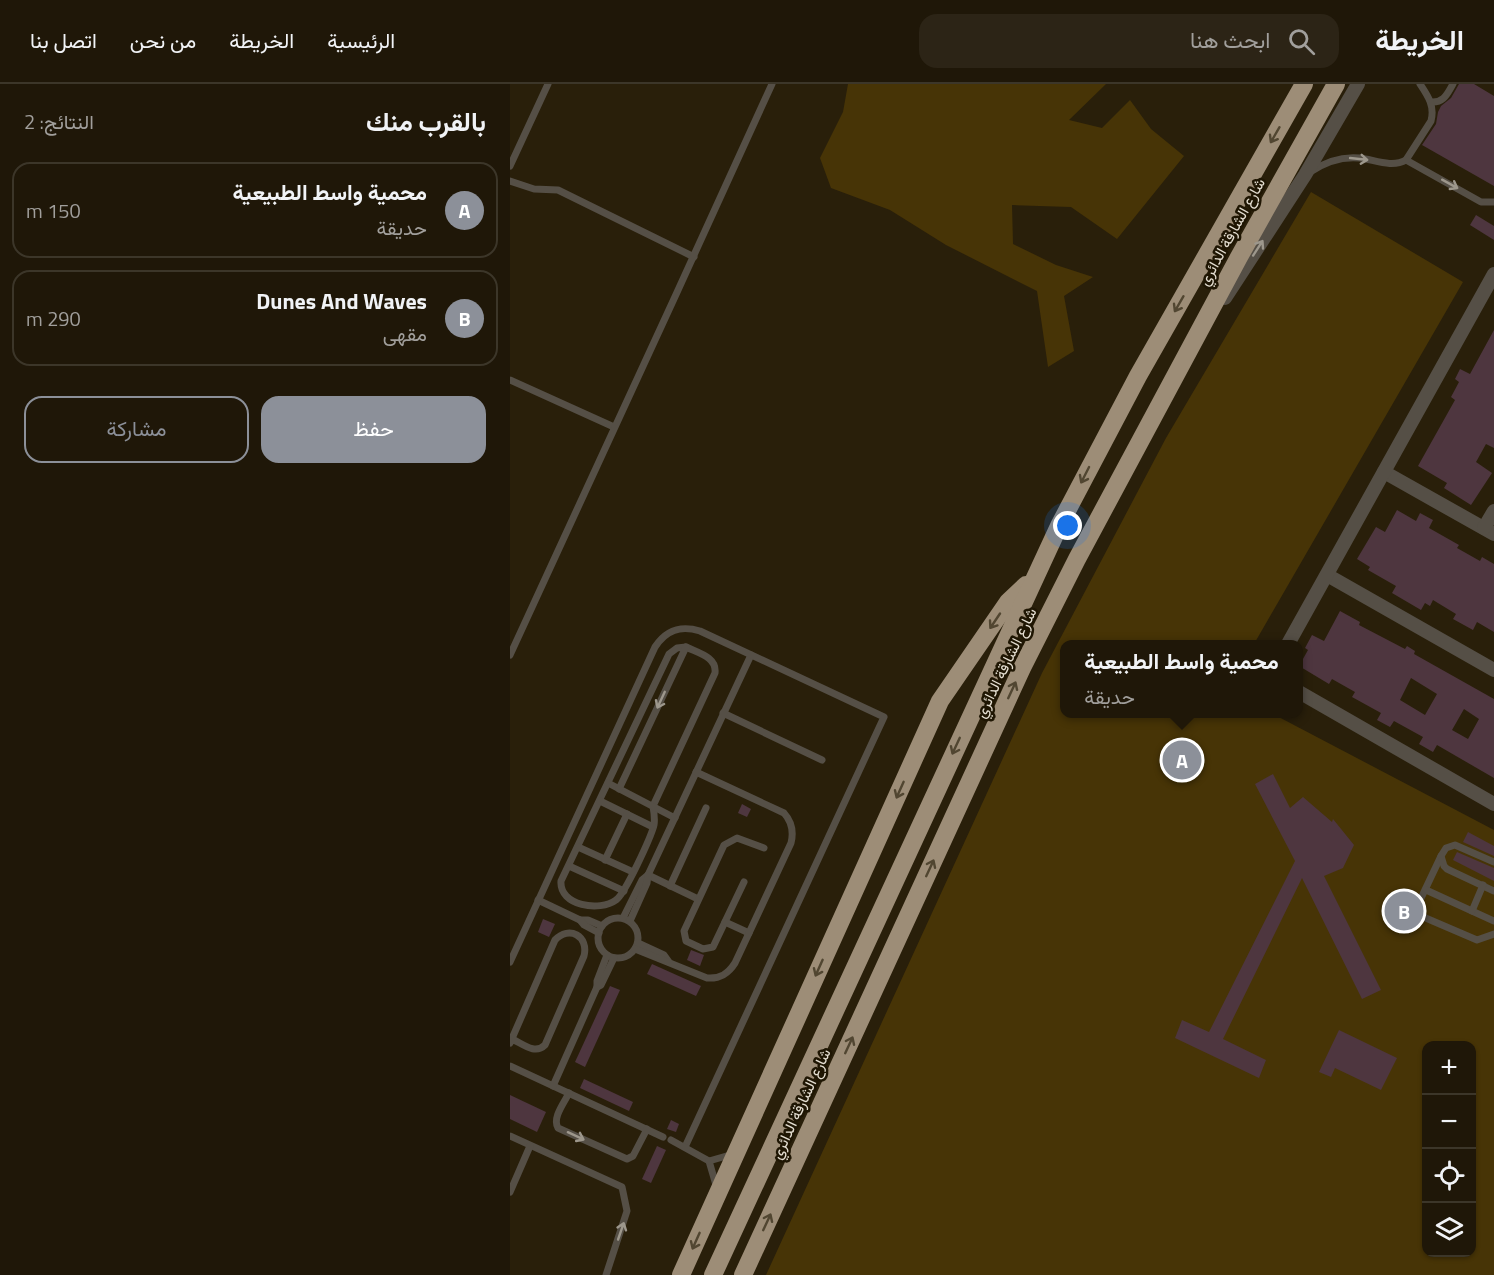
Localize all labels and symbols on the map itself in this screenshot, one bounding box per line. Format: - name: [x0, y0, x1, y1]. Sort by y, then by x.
- one-way arrow: [1269, 126, 1281, 143]
- one-way arrow: [1349, 154, 1369, 165]
- street label: شارع الشارقة الدائري: [1192, 174, 1273, 291]
- one-way arrow: [1440, 179, 1458, 190]
- one-way arrow: [1252, 240, 1264, 257]
- one-way arrow: [1173, 295, 1185, 312]
- one-way arrow: [1079, 466, 1091, 483]
- your location: [1053, 511, 1082, 540]
- street label: شارع الشارقة الدائري: [969, 604, 1044, 723]
- one-way arrow: [989, 612, 1001, 629]
- one-way arrow: [1006, 682, 1018, 700]
- one-way arrow: [654, 690, 666, 708]
- one-way arrow: [950, 737, 962, 755]
- pin: A: [1162, 738, 1202, 782]
- one-way arrow: [894, 781, 905, 799]
- one-way arrow: [925, 859, 937, 877]
- pin: B: [1384, 888, 1424, 934]
- one-way arrow: [813, 959, 824, 977]
- one-way arrow: [843, 1036, 855, 1054]
- street label: شارع الشارقة الدائري: [765, 1044, 838, 1164]
- one-way arrow: [567, 1131, 585, 1143]
- one-way arrow: [762, 1213, 773, 1231]
- one-way arrow: [616, 1222, 627, 1241]
- one-way arrow: [689, 1232, 701, 1250]

